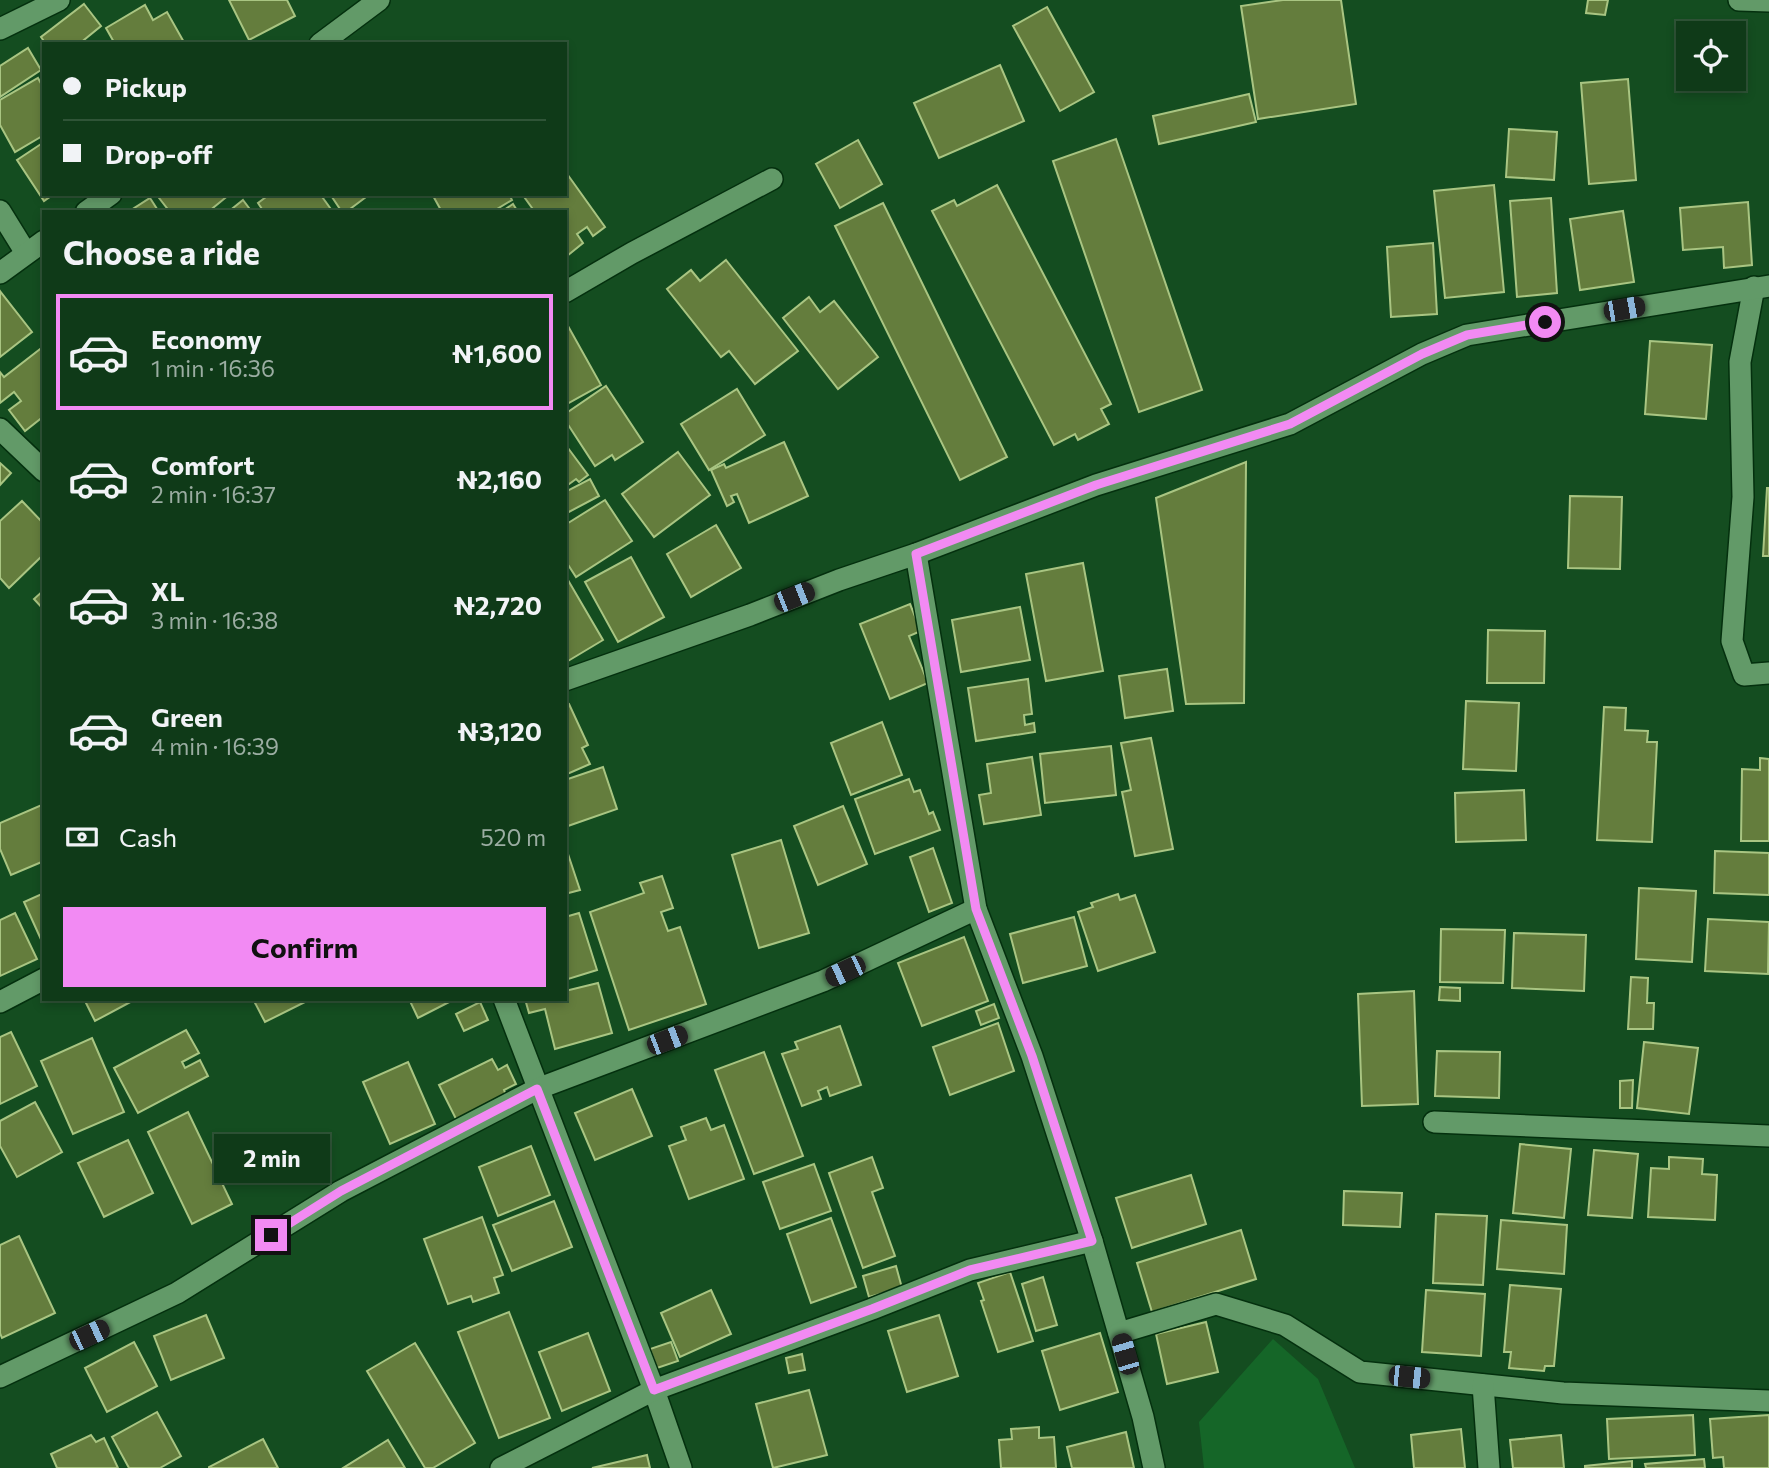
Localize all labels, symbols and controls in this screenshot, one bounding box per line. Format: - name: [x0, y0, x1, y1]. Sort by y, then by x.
- map controls: [1676, 21, 1746, 91]
- button: locate: [1676, 21, 1746, 91]
- text: Pickup: [105, 71, 187, 102]
- text: Drop-off: [105, 138, 212, 169]
- text: Choose a ride: [63, 232, 260, 272]
- car: [1602, 295, 1647, 323]
- route start: [1529, 306, 1561, 338]
- icon: car: [67, 321, 130, 384]
- text: Economy: [151, 323, 262, 354]
- text: ₦1,600: [452, 337, 542, 368]
- text: 1 min · 16:36: [151, 354, 275, 382]
- icon: car: [67, 447, 130, 510]
- text: Comfort: [151, 449, 254, 480]
- text: ₦2,160: [457, 463, 542, 494]
- text: 2 min · 16:37: [151, 480, 276, 508]
- icon: car: [67, 573, 130, 636]
- text: XL: [151, 575, 185, 606]
- car: [771, 579, 818, 615]
- text: ₦2,720: [454, 589, 542, 620]
- text: 3 min · 16:38: [151, 606, 278, 634]
- icon: car: [67, 699, 130, 762]
- text: Green: [151, 701, 223, 732]
- text: ₦3,120: [457, 715, 542, 746]
- text: 4 min · 16:39: [151, 732, 279, 760]
- icon: cash: [63, 818, 101, 856]
- text: Cash: [119, 821, 177, 852]
- text: 520 m: [481, 823, 546, 851]
- button: Confirm: [63, 907, 546, 987]
- car: [822, 953, 869, 989]
- car: [644, 1023, 691, 1057]
- callout: 2 min: [213, 1134, 329, 1182]
- text: 2 min: [243, 1144, 301, 1172]
- route end: [255, 1219, 287, 1251]
- car: [66, 1317, 113, 1353]
- car: [1110, 1331, 1141, 1377]
- car: [1388, 1364, 1431, 1390]

